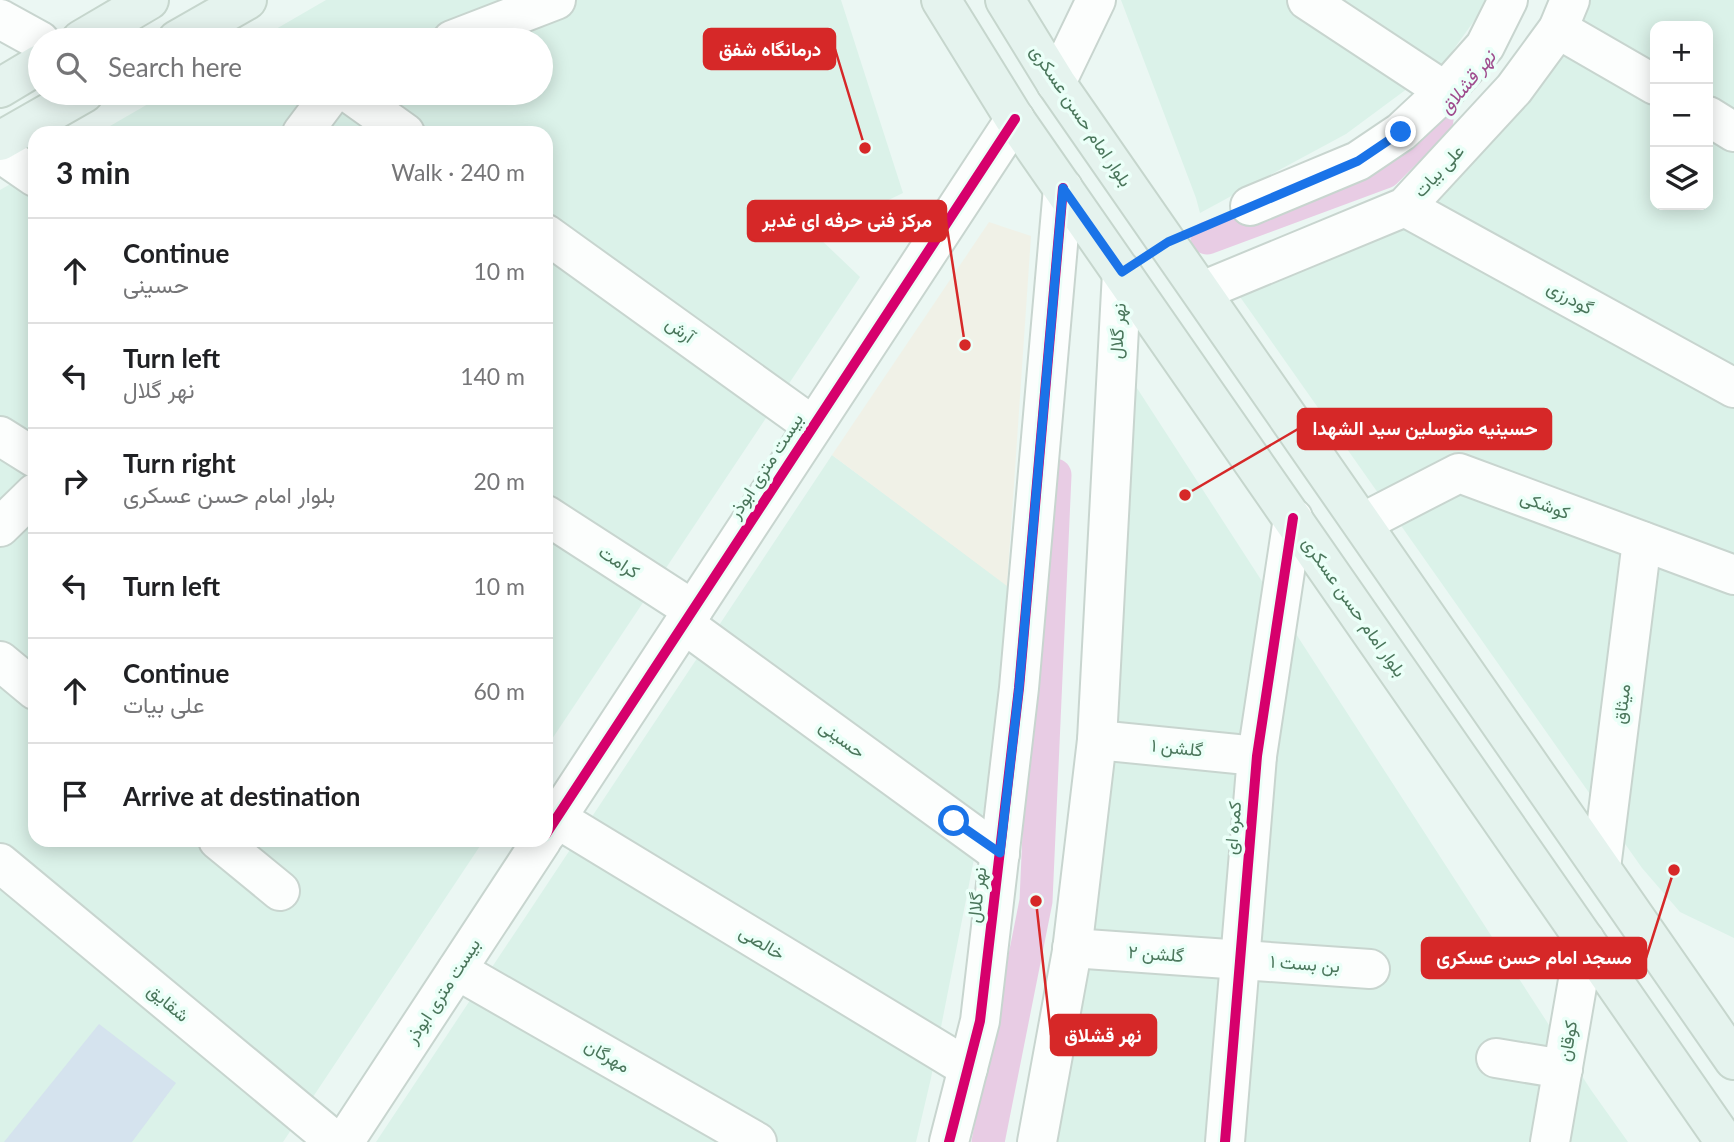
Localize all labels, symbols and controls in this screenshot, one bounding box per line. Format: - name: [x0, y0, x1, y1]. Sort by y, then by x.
- map controls: [1650, 21, 1713, 210]
- button: +: [1650, 21, 1713, 84]
- search box: [28, 28, 553, 105]
- callout: درمانگاه شفق: [704, 29, 835, 69]
- text: درمانگاه شفق: [719, 37, 821, 62]
- street label: بلوار امام حسن عسکری: [1025, 40, 1137, 192]
- water label: نهر قشلاق: [1433, 44, 1502, 119]
- icon: search: [52, 48, 90, 86]
- text: Search here: [108, 51, 242, 83]
- button: −: [1650, 84, 1713, 147]
- route end: [1385, 116, 1416, 147]
- street label: علی بیات: [1409, 140, 1469, 202]
- button: layers: [1650, 147, 1713, 210]
- text: 3 min: [56, 154, 130, 190]
- text: Walk · 240 m: [391, 158, 525, 186]
- callout: مرکز فنی حرفه ای غدیر: [748, 201, 946, 241]
- text: مرکز فنی حرفه ای غدیر: [761, 208, 932, 233]
- text: Continue: [123, 237, 229, 269]
- icon: ahead: [56, 252, 94, 290]
- text: 10 m: [474, 257, 525, 285]
- text: حسینی: [123, 270, 189, 298]
- street label: گودرزی: [1543, 276, 1597, 320]
- street label: نهر گلال: [1104, 302, 1131, 360]
- street label: آرش: [661, 311, 701, 349]
- text: Turn left: [123, 342, 220, 374]
- icon: left: [56, 357, 94, 395]
- text: 140 m: [460, 362, 525, 390]
- text: نهر گلال: [123, 375, 195, 403]
- street label: بیست متری ابوذر: [722, 409, 808, 524]
- callout: حسینیه متوسلین سید الشهدا: [1298, 409, 1551, 449]
- text: حسینیه متوسلین سید الشهدا: [1312, 416, 1538, 441]
- text: Turn right: [123, 447, 236, 479]
- icon: right: [56, 462, 94, 500]
- text: 20 m: [474, 467, 525, 495]
- text: بلوار امام حسن عسکری: [123, 480, 335, 508]
- street label: کوشکی: [1517, 485, 1573, 524]
- street label: بلوار امام حسن عسکری: [1297, 532, 1411, 682]
- street label: کرامت: [594, 540, 644, 583]
- icon: left: [56, 567, 94, 605]
- text: Turn left: [123, 570, 220, 602]
- text: 10 m: [474, 572, 525, 600]
- text: Continue: [123, 657, 229, 689]
- icon: ahead: [56, 672, 94, 710]
- text: 60 m: [474, 677, 525, 705]
- street label: میثاق: [1608, 683, 1634, 725]
- text: علی بیات: [123, 690, 204, 718]
- street label: حسینی: [815, 714, 870, 763]
- street label: گلشن ۱: [1150, 733, 1204, 762]
- icon: arrive: [56, 777, 94, 815]
- text: Arrive at destination: [123, 780, 360, 812]
- street label: کمره ای: [1219, 800, 1246, 856]
- route start: [938, 805, 969, 836]
- street label: نهر گلال: [962, 866, 991, 924]
- street label: خالصی: [735, 920, 789, 965]
- street label: بیست متری ابوذر: [399, 934, 485, 1049]
- callout: مسجد امام حسن عسکری: [1422, 938, 1646, 978]
- street label: گلشن ۲: [1127, 940, 1185, 967]
- text: مسجد امام حسن عسکری: [1436, 945, 1632, 970]
- street label: بن بست ۱: [1269, 950, 1341, 977]
- street label: شقایق: [143, 979, 194, 1027]
- callout: نهر قشلاق: [1051, 1015, 1156, 1055]
- street label: کوقان: [1553, 1019, 1582, 1063]
- text: نهر قشلاق: [1064, 1023, 1142, 1048]
- street label: مهرگان: [580, 1033, 634, 1078]

